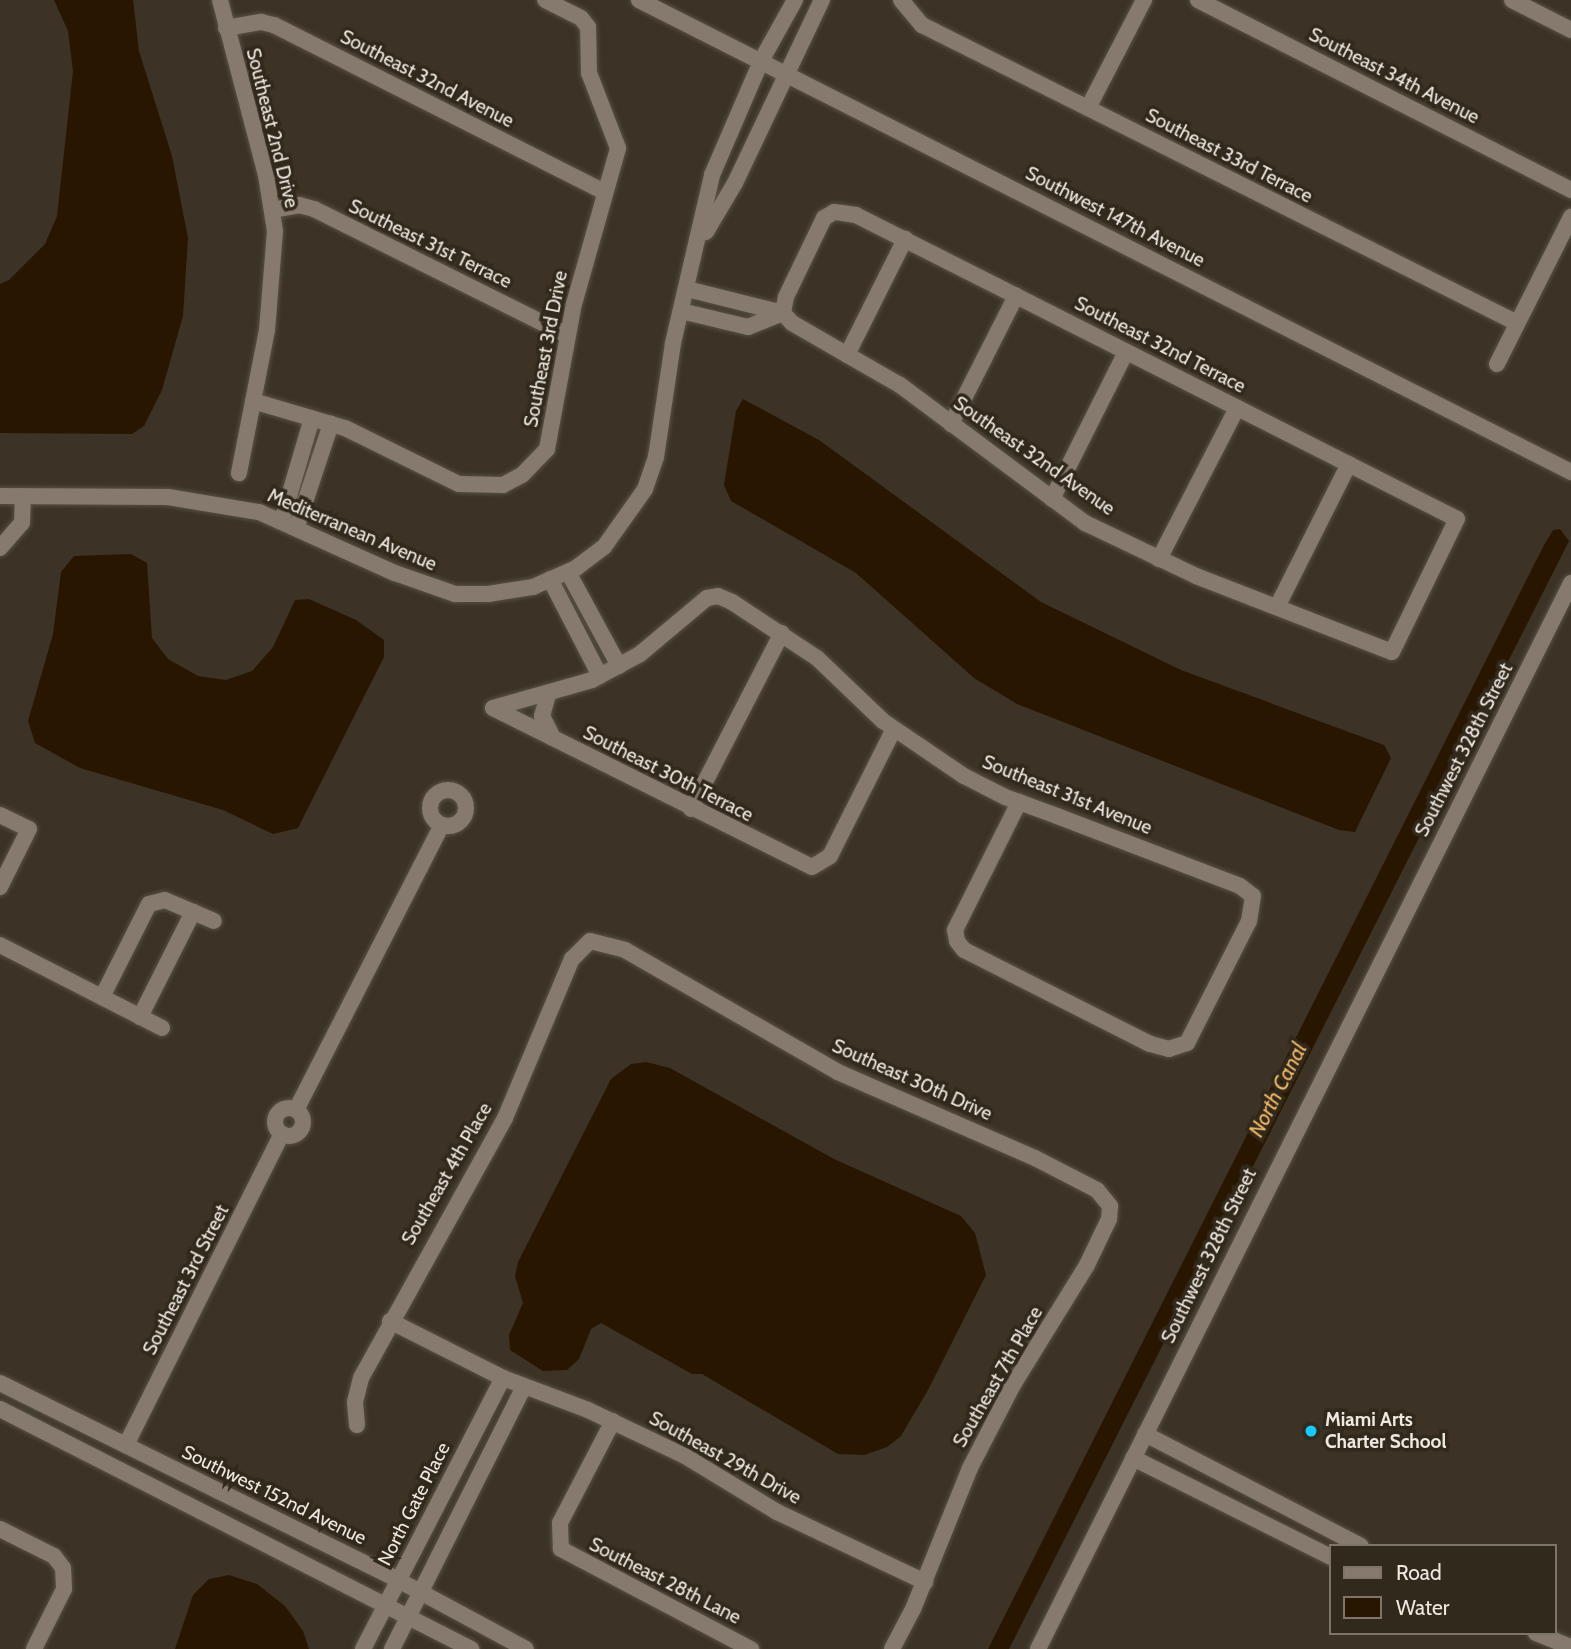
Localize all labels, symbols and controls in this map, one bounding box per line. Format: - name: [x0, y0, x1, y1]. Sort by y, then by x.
- street label: Southeast 34th Avenue: [1305, 23, 1483, 129]
- street label: Southeast 32nd Avenue: [337, 25, 517, 133]
- street label: Southeast 2nd Drive: [241, 46, 303, 210]
- street label: Southeast 33rd Terrace: [1142, 104, 1316, 208]
- street label: Southwest 147th Avenue: [1022, 162, 1208, 272]
- street label: Southeast 31st Terrace: [345, 195, 515, 293]
- street label: Southeast 3rd Drive: [520, 269, 572, 429]
- street label: Southeast 32nd Terrace: [1071, 292, 1249, 398]
- street label: Southeast 32nd Avenue: [949, 392, 1119, 520]
- street label: Mediterranean Avenue: [264, 484, 440, 576]
- street label: Southwest 328th Street: [1410, 659, 1518, 841]
- street label: Southeast 30th Terrace: [579, 721, 757, 827]
- street label: Southeast 31st Avenue: [979, 751, 1155, 839]
- street label: Southeast 30th Drive: [828, 1034, 996, 1126]
- water label: North Canal: [1244, 1039, 1312, 1141]
- street label: Southeast 4th Place: [397, 1099, 497, 1249]
- street label: Southwest 328th Street: [1157, 1165, 1261, 1347]
- street label: Southeast 3rd Street: [138, 1201, 234, 1359]
- street label: Southeast 7th Place: [948, 1303, 1048, 1451]
- street label: Southeast 29th Drive: [645, 1407, 805, 1509]
- place label: Miami Arts Charter School: [1325, 1409, 1446, 1453]
- marker: Miami Arts Charter School: [1303, 1423, 1319, 1439]
- street label: North Gate Place: [373, 1439, 455, 1569]
- street label: Southwest 152nd Avenue: [178, 1440, 370, 1550]
- street label: Southeast 28th Lane: [585, 1533, 745, 1629]
- legend: [1330, 1544, 1557, 1635]
- text: Road: [1396, 1560, 1442, 1585]
- text: Water: [1396, 1595, 1449, 1620]

